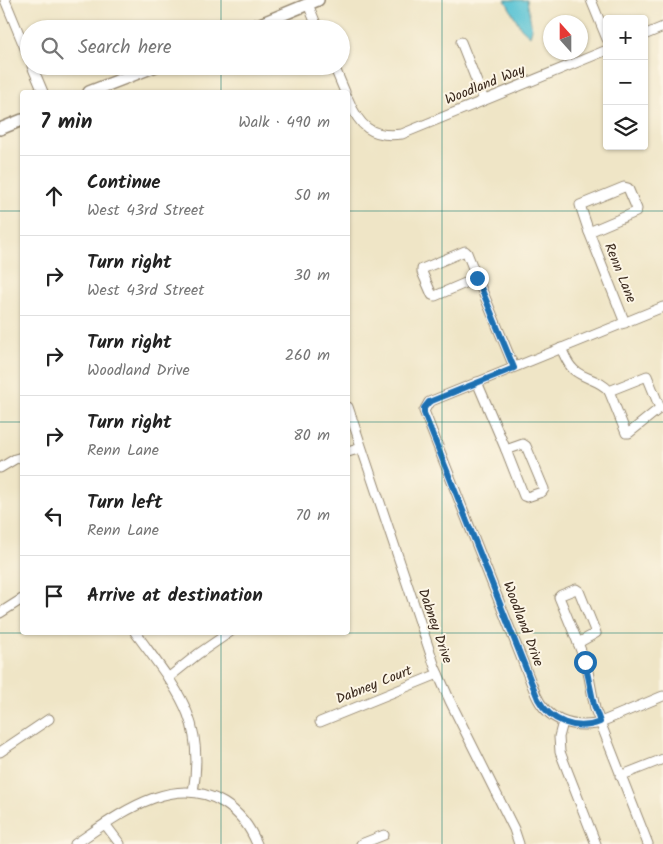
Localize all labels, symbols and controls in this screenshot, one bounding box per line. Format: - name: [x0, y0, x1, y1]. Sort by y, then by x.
- north arrow: [543, 15, 588, 60]
- map controls: [603, 15, 648, 150]
- button: +: [603, 15, 648, 60]
- search box: [20, 20, 350, 75]
- text: Search here: [78, 33, 172, 63]
- icon: search: [38, 34, 66, 62]
- street label: Woodland Way: [442, 59, 529, 111]
- button: −: [603, 60, 648, 105]
- button: layers: [603, 105, 648, 150]
- text: 7 min: [40, 106, 92, 139]
- text: Walk · 490 m: [238, 110, 330, 135]
- text: Continue: [87, 168, 160, 198]
- icon: ahead: [40, 182, 68, 210]
- text: 50 m: [294, 183, 330, 208]
- text: West 43rd Street: [87, 198, 204, 223]
- street label: Renn Lane: [598, 240, 642, 307]
- text: Turn right: [87, 248, 172, 278]
- icon: right: [40, 262, 68, 290]
- text: 30 m: [294, 263, 330, 288]
- route end: [466, 267, 489, 290]
- text: West 43rd Street: [87, 278, 204, 303]
- text: Turn right: [87, 328, 172, 358]
- icon: right: [40, 342, 68, 370]
- text: 260 m: [285, 343, 330, 368]
- text: Woodland Drive: [87, 358, 190, 383]
- text: Turn right: [87, 408, 172, 438]
- icon: right: [40, 422, 68, 450]
- text: 80 m: [293, 423, 330, 448]
- text: Renn Lane: [87, 438, 159, 463]
- text: Turn left: [87, 488, 162, 518]
- icon: left: [40, 502, 68, 530]
- text: 70 m: [295, 503, 330, 528]
- text: Renn Lane: [87, 518, 159, 543]
- street label: Woodland Drive: [497, 578, 550, 671]
- text: Arrive at destination: [87, 581, 263, 611]
- icon: arrive: [40, 582, 68, 610]
- street label: Dabney Drive: [412, 585, 458, 667]
- route start: [574, 651, 597, 674]
- street label: Dabney Court: [333, 660, 416, 710]

